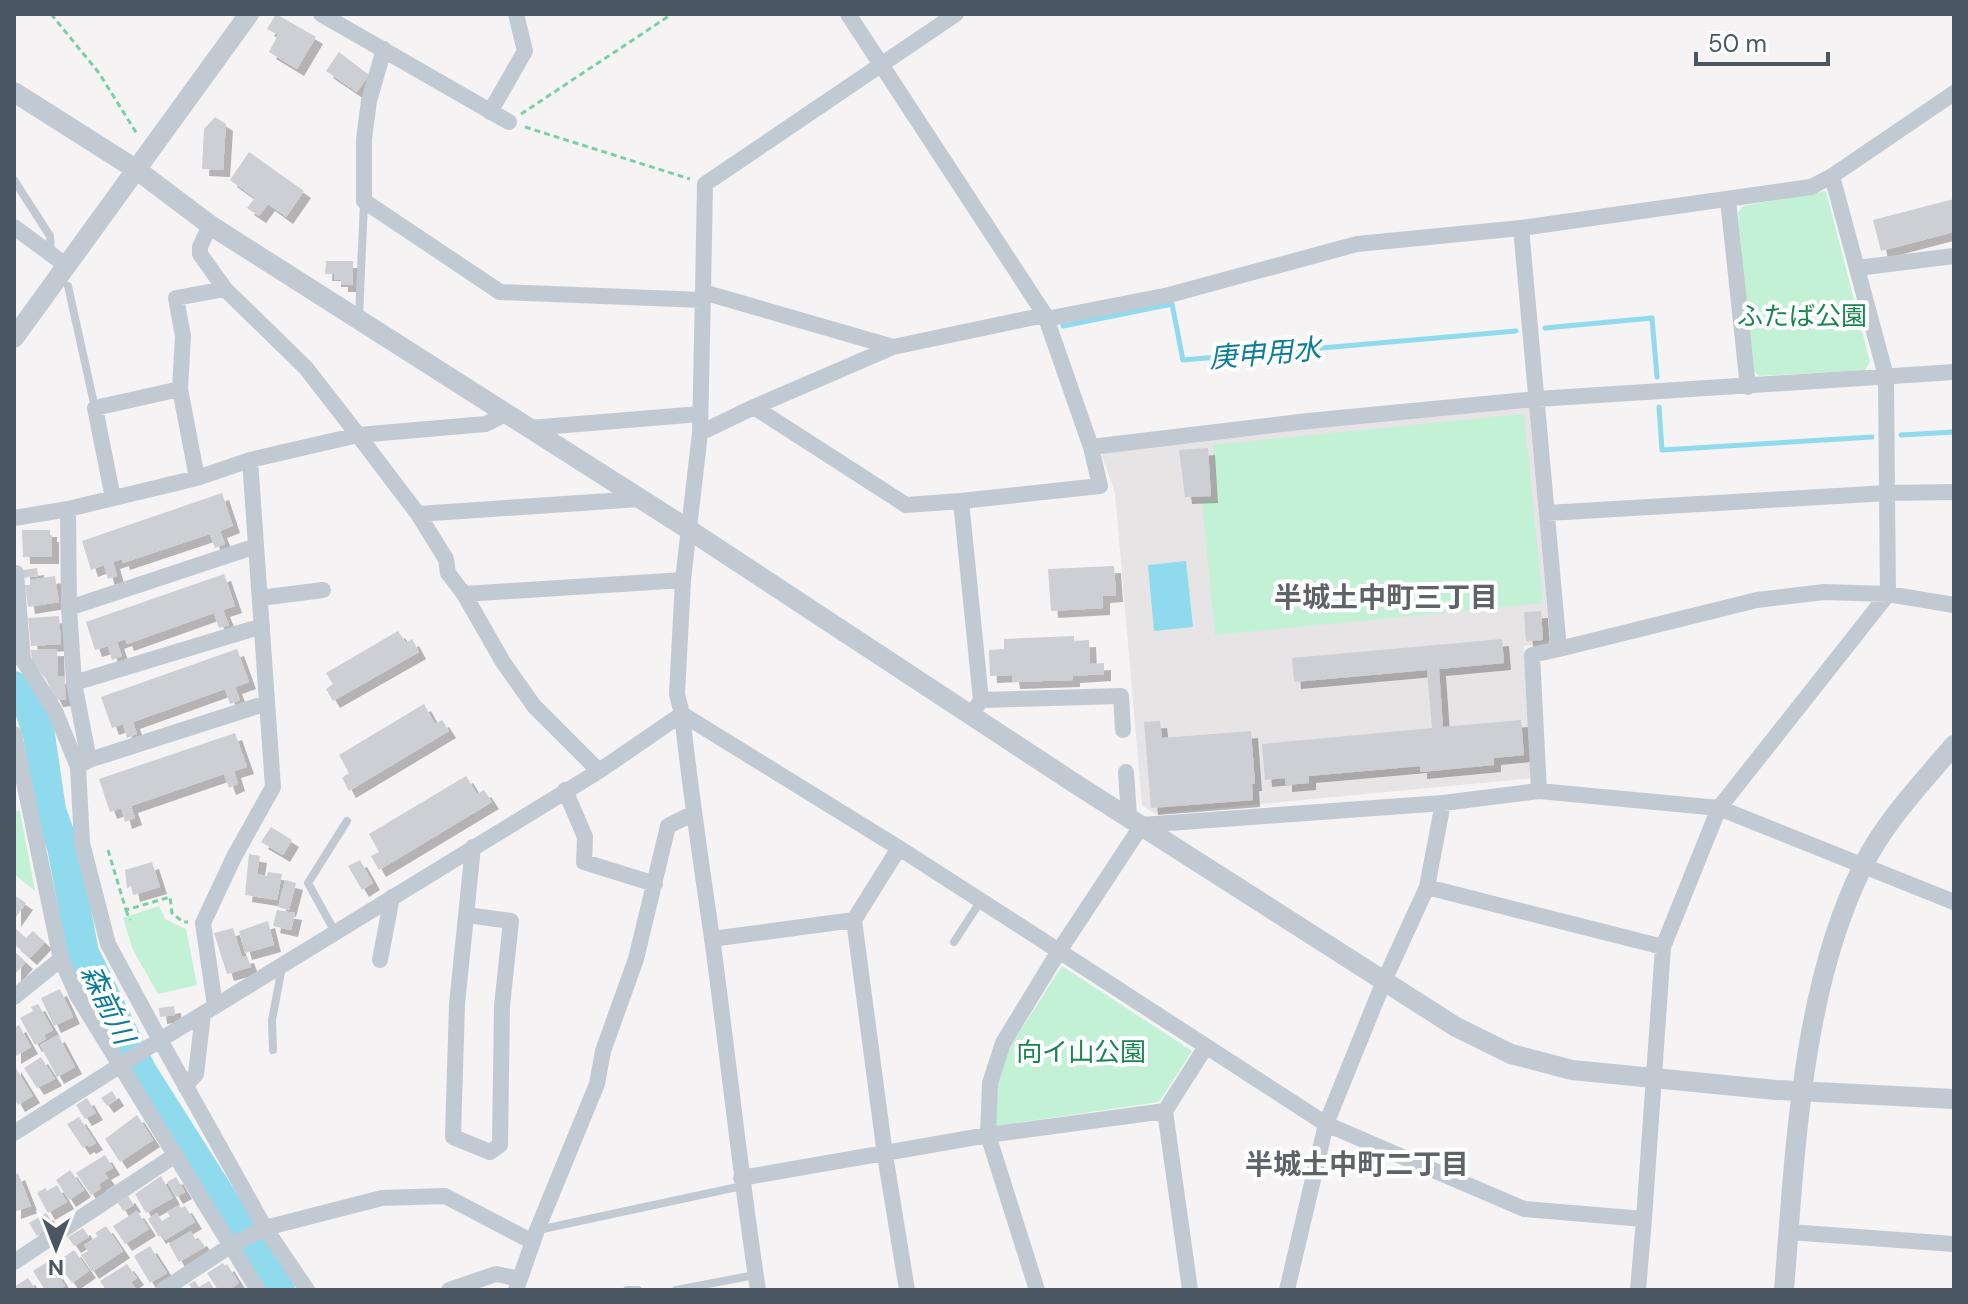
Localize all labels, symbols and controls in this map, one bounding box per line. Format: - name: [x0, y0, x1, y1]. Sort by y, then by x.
- scale bar: [1696, 16, 1828, 66]
- text: 50 m: [1708, 28, 1767, 59]
- park label: ふたば公園: [1737, 299, 1867, 333]
- water label: 庚申用水: [1208, 330, 1325, 377]
- district label: 半城土中町三丁目: [1274, 579, 1498, 616]
- water label: 森前川: [73, 958, 144, 1053]
- park label: 向イ山公園: [1016, 1035, 1146, 1069]
- district label: 半城土中町二丁目: [1245, 1146, 1469, 1183]
- north arrow: [16, 1208, 96, 1288]
- text: N: [48, 1253, 64, 1282]

